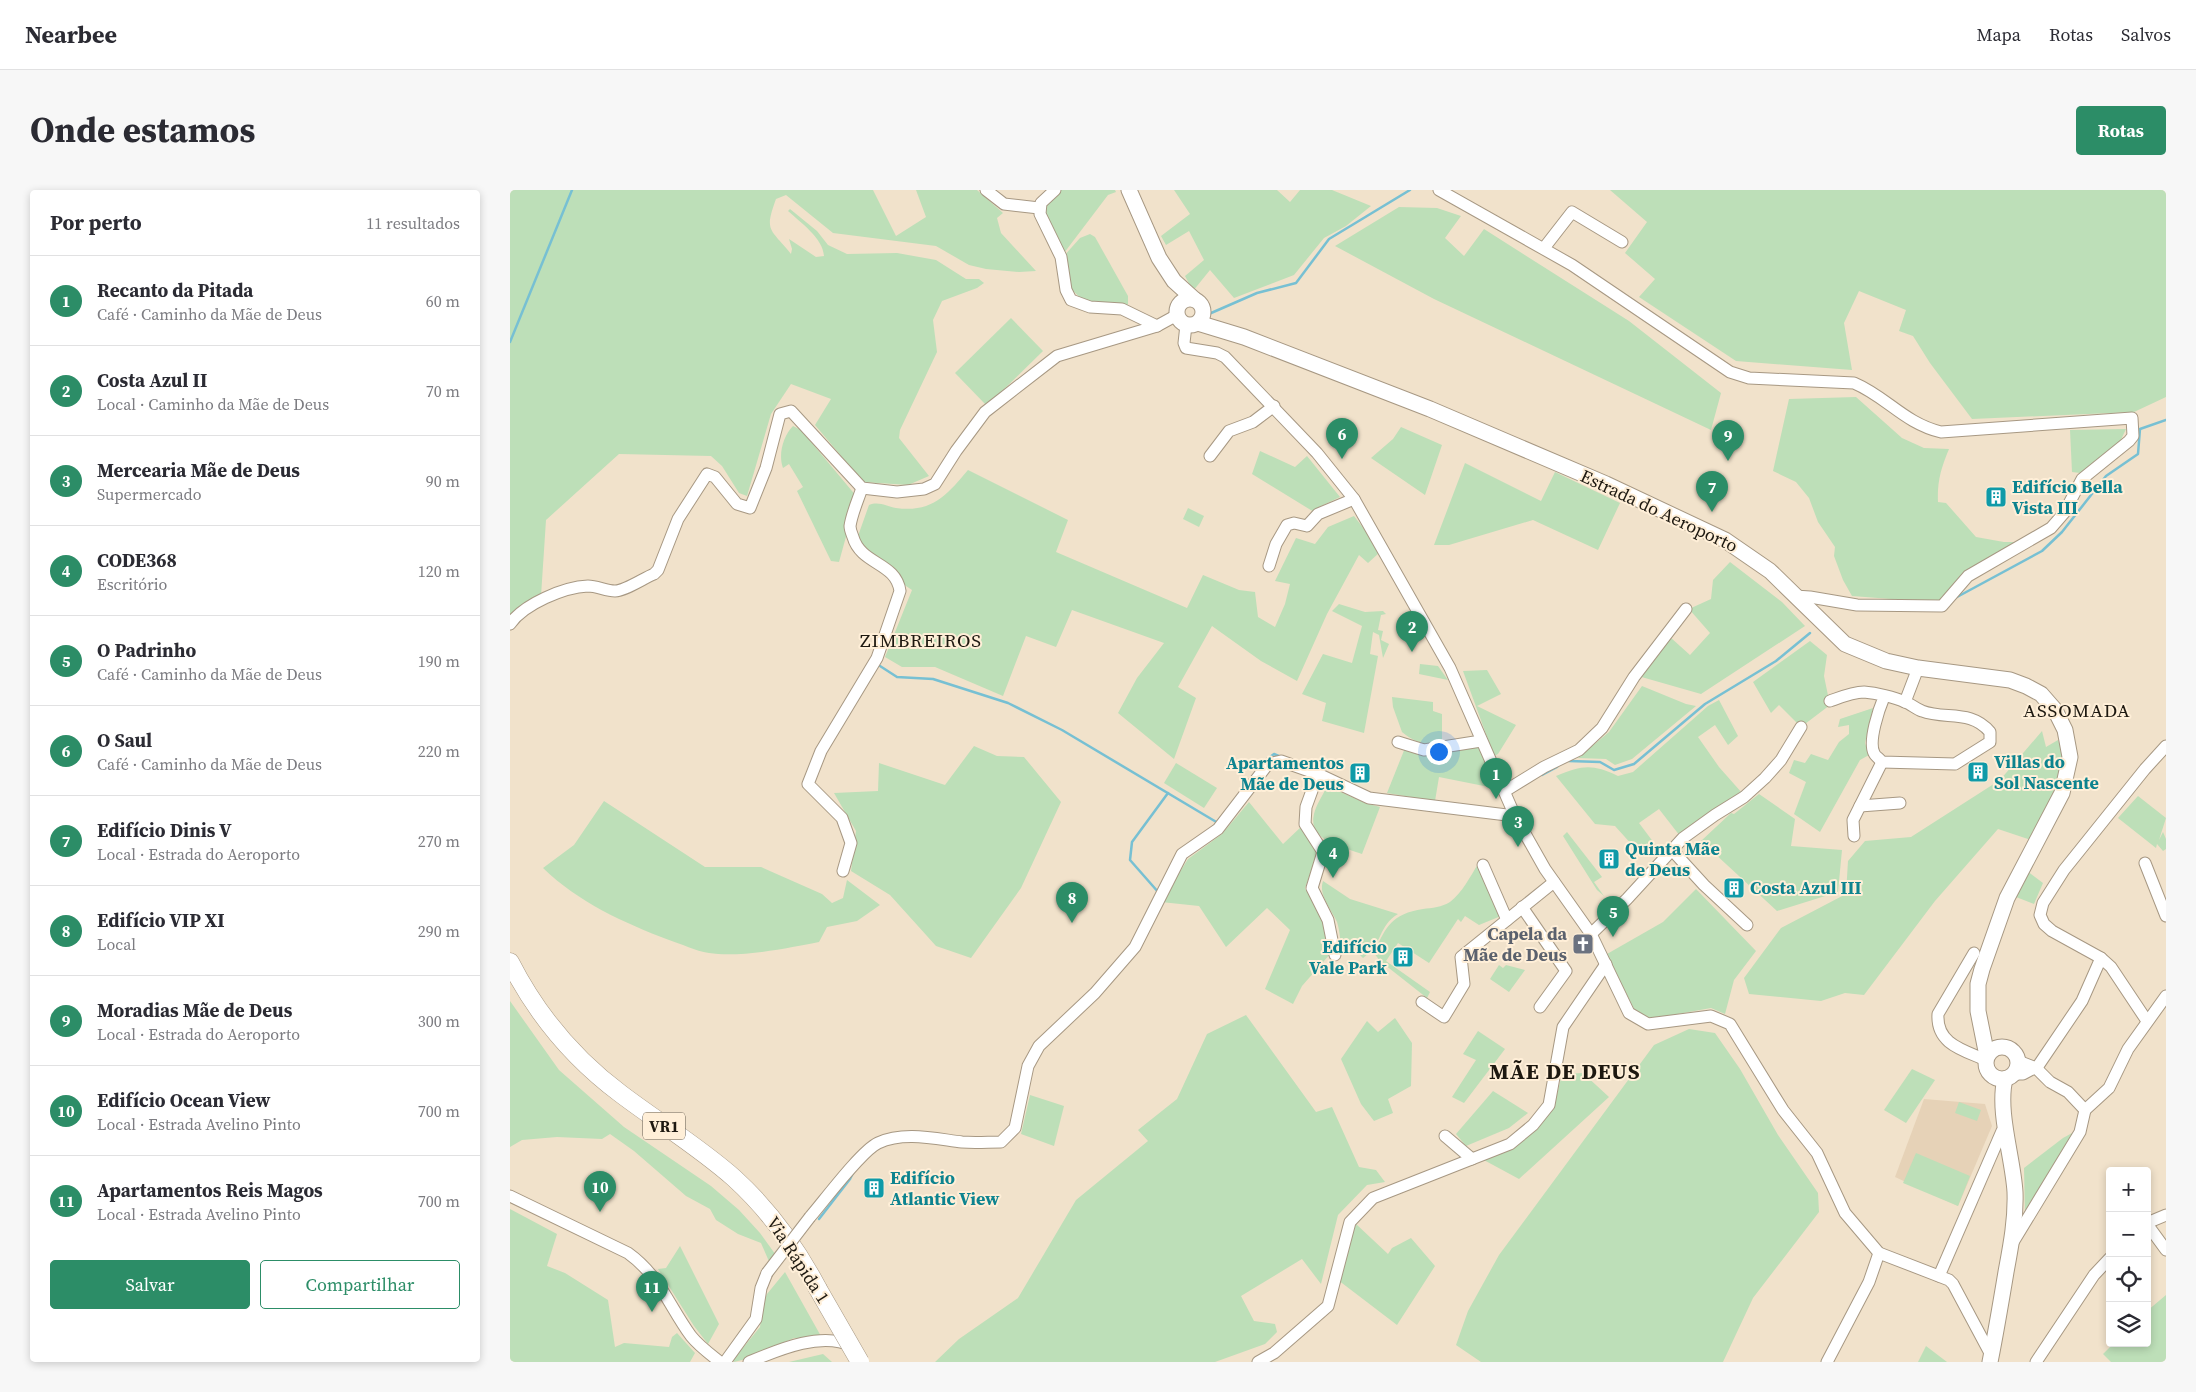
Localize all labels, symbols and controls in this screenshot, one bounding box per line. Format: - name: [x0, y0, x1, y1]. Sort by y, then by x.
- text: Nearbee: [25, 18, 117, 51]
- text: Mapa: [1977, 22, 2021, 47]
- text: Rotas: [2049, 22, 2093, 47]
- text: Salvos: [2121, 22, 2171, 47]
- text: Onde estamos: [30, 106, 255, 154]
- button: Rotas: [2076, 106, 2166, 155]
- text: Por perto: [50, 208, 142, 237]
- text: 11 resultados: [366, 212, 460, 234]
- text: Recanto da Pitada: [97, 277, 253, 303]
- text: 1: [62, 290, 70, 312]
- text: 60 m: [426, 290, 460, 312]
- text: Café · Caminho da Mãe de Deus: [97, 303, 322, 325]
- text: Costa Azul II: [97, 367, 207, 393]
- text: 2: [62, 380, 70, 402]
- text: 70 m: [426, 380, 460, 402]
- text: Local · Caminho da Mãe de Deus: [97, 393, 329, 415]
- pin: 6: [1326, 418, 1358, 459]
- pin: 9: [1712, 420, 1744, 461]
- text: Mercearia Mãe de Deus: [97, 457, 300, 483]
- street label: Estrada do Aeroporto: [1577, 463, 1742, 558]
- text: 3: [62, 470, 70, 492]
- text: 90 m: [426, 470, 460, 492]
- pin: 7: [1696, 471, 1728, 512]
- place label: Edifício Bella Vista III: [2012, 474, 2123, 520]
- text: Supermercado: [97, 483, 201, 505]
- building icon: Edifício Bella Vista III: [1984, 485, 2008, 509]
- text: CODE368: [97, 547, 177, 573]
- text: 4: [62, 560, 70, 582]
- text: 120 m: [418, 560, 460, 582]
- text: Escritório: [97, 573, 167, 595]
- pin: 2: [1396, 611, 1428, 652]
- district label: ZIMBREIROS: [860, 627, 982, 653]
- text: O Padrinho: [97, 637, 196, 663]
- text: 5: [62, 650, 70, 672]
- text: 190 m: [418, 650, 460, 672]
- text: Café · Caminho da Mãe de Deus: [97, 663, 322, 685]
- district label: ASSOMADA: [2023, 697, 2131, 723]
- text: O Saul: [97, 727, 152, 753]
- your location: [1426, 739, 1452, 765]
- text: 6: [62, 740, 70, 762]
- text: 220 m: [418, 740, 460, 762]
- place label: Villas do Sol Nascente: [1994, 749, 2099, 795]
- place label: Apartamentos Mãe de Deus: [1226, 750, 1344, 796]
- text: Café · Caminho da Mãe de Deus: [97, 753, 322, 775]
- pin: 1: [1480, 758, 1512, 799]
- building icon: Villas do Sol Nascente: [1966, 760, 1990, 784]
- building icon: Apartamentos Mãe de Deus: [1348, 761, 1372, 785]
- pin: 3: [1502, 806, 1534, 847]
- text: Edifício Dinis V: [97, 817, 232, 843]
- text: 7: [62, 830, 70, 852]
- text: 270 m: [418, 830, 460, 852]
- place label: Quinta Mãe de Deus: [1625, 836, 1720, 882]
- pin: 4: [1317, 837, 1349, 878]
- text: Local · Estrada do Aeroporto: [97, 843, 300, 865]
- building icon: Quinta Mãe de Deus: [1597, 847, 1621, 871]
- place label: Costa Azul III: [1750, 875, 1861, 900]
- building icon: Costa Azul III: [1722, 876, 1746, 900]
- pin: 8: [1056, 882, 1088, 923]
- pin: 5: [1597, 896, 1629, 937]
- text: Edifício VIP XI: [97, 907, 225, 933]
- text: 8: [62, 920, 70, 942]
- text: 290 m: [418, 920, 460, 942]
- place label: Capela da Mãe de Deus: [1463, 921, 1567, 967]
- church icon: Capela da Mãe de Deus: [1571, 932, 1595, 956]
- text: Local: [97, 933, 136, 955]
- place label: Edifício Vale Park: [1309, 934, 1387, 980]
- building icon: Edifício Vale Park: [1391, 945, 1415, 969]
- text: Moradias Mãe de Deus: [97, 997, 292, 1023]
- text: 9: [62, 1010, 70, 1032]
- text: 300 m: [418, 1010, 460, 1032]
- text: Local · Estrada do Aeroporto: [97, 1023, 300, 1045]
- district label: MÃE DE DEUS: [1489, 1056, 1641, 1086]
- text: Edifício Ocean View: [97, 1087, 271, 1113]
- text: 10: [57, 1100, 75, 1122]
- text: 700 m: [418, 1100, 460, 1122]
- road number: VR1: [643, 1112, 685, 1139]
- text: Local · Estrada Avelino Pinto: [97, 1113, 301, 1135]
- place label: Edifício Atlantic View: [890, 1165, 1000, 1211]
- map controls: [2106, 1167, 2151, 1347]
- button: +: [2106, 1167, 2151, 1212]
- pin: 10: [584, 1171, 616, 1212]
- building icon: Edifício Atlantic View: [862, 1176, 886, 1200]
- text: Apartamentos Reis Magos: [97, 1177, 323, 1203]
- text: 11: [57, 1190, 75, 1212]
- text: 700 m: [418, 1190, 460, 1212]
- text: Local · Estrada Avelino Pinto: [97, 1203, 301, 1225]
- street label: Via Rápida 1: [761, 1211, 836, 1308]
- button: −: [2106, 1212, 2151, 1257]
- button: locate: [2106, 1257, 2151, 1302]
- button: Salvar: [50, 1260, 250, 1309]
- button: Compartilhar: [260, 1260, 460, 1309]
- pin: 11: [636, 1271, 668, 1312]
- button: layers: [2106, 1302, 2151, 1347]

